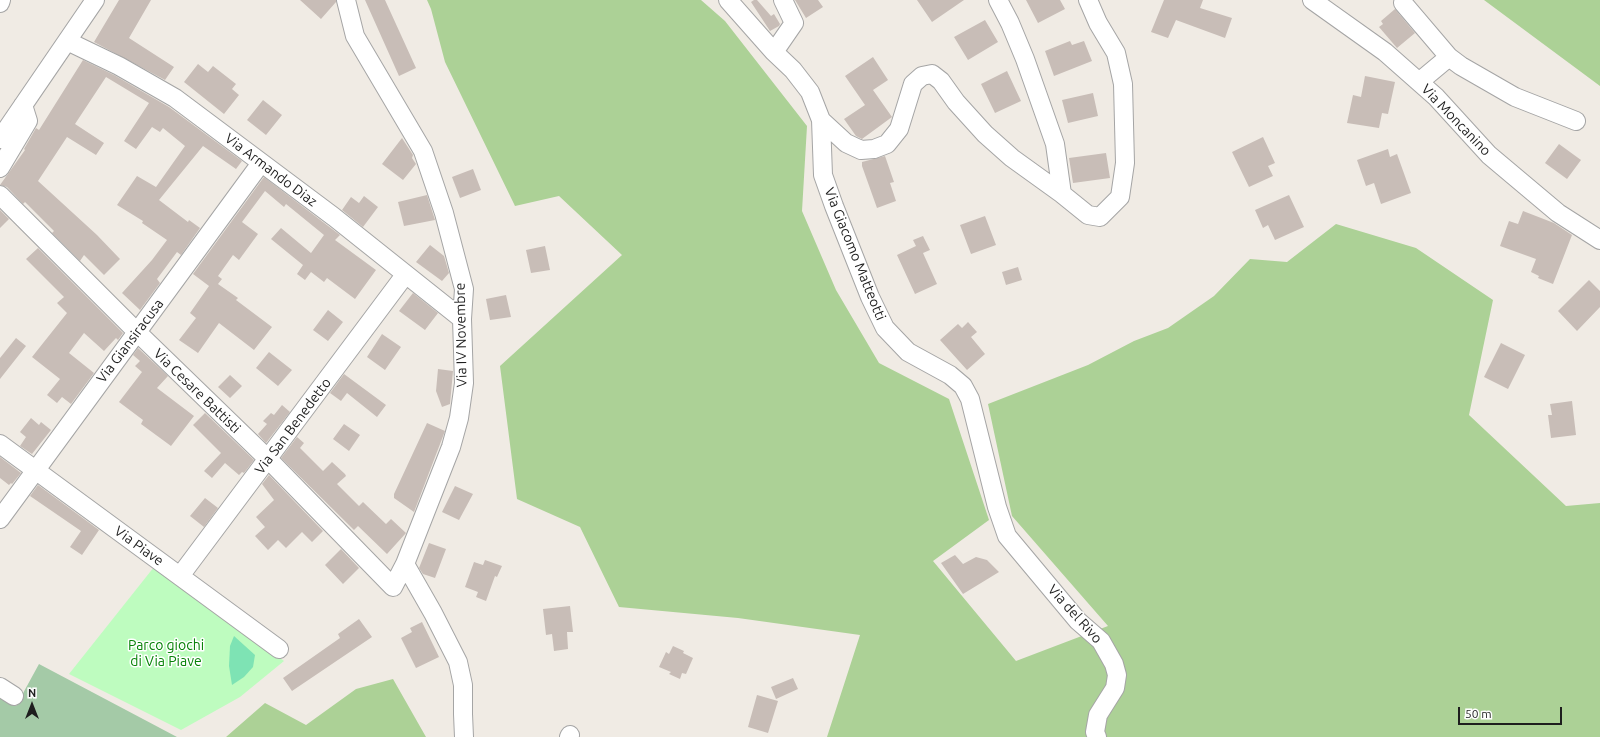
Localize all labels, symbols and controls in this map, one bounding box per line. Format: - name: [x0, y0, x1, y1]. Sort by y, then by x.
- street label: Via Moncanino: [1418, 81, 1494, 159]
- street label: Via Armando Diaz: [221, 130, 321, 210]
- street label: Via Giacomo Matteotti: [821, 185, 889, 323]
- street label: Via IV Novembre: [452, 282, 470, 388]
- street label: Via Giansiracusa: [93, 296, 167, 386]
- street label: Via Cesare Battisti: [150, 345, 244, 437]
- street label: Via San Benedetto: [251, 374, 335, 478]
- street label: Via Piave: [111, 523, 167, 569]
- street label: Via del Rivo: [1044, 581, 1106, 647]
- park label: Parco giochi di Via Piave: [128, 637, 204, 670]
- north arrow: [12, 685, 52, 725]
- text: N: [28, 687, 36, 699]
- scale bar: [1460, 699, 1564, 725]
- text: 50 m: [1465, 707, 1492, 720]

